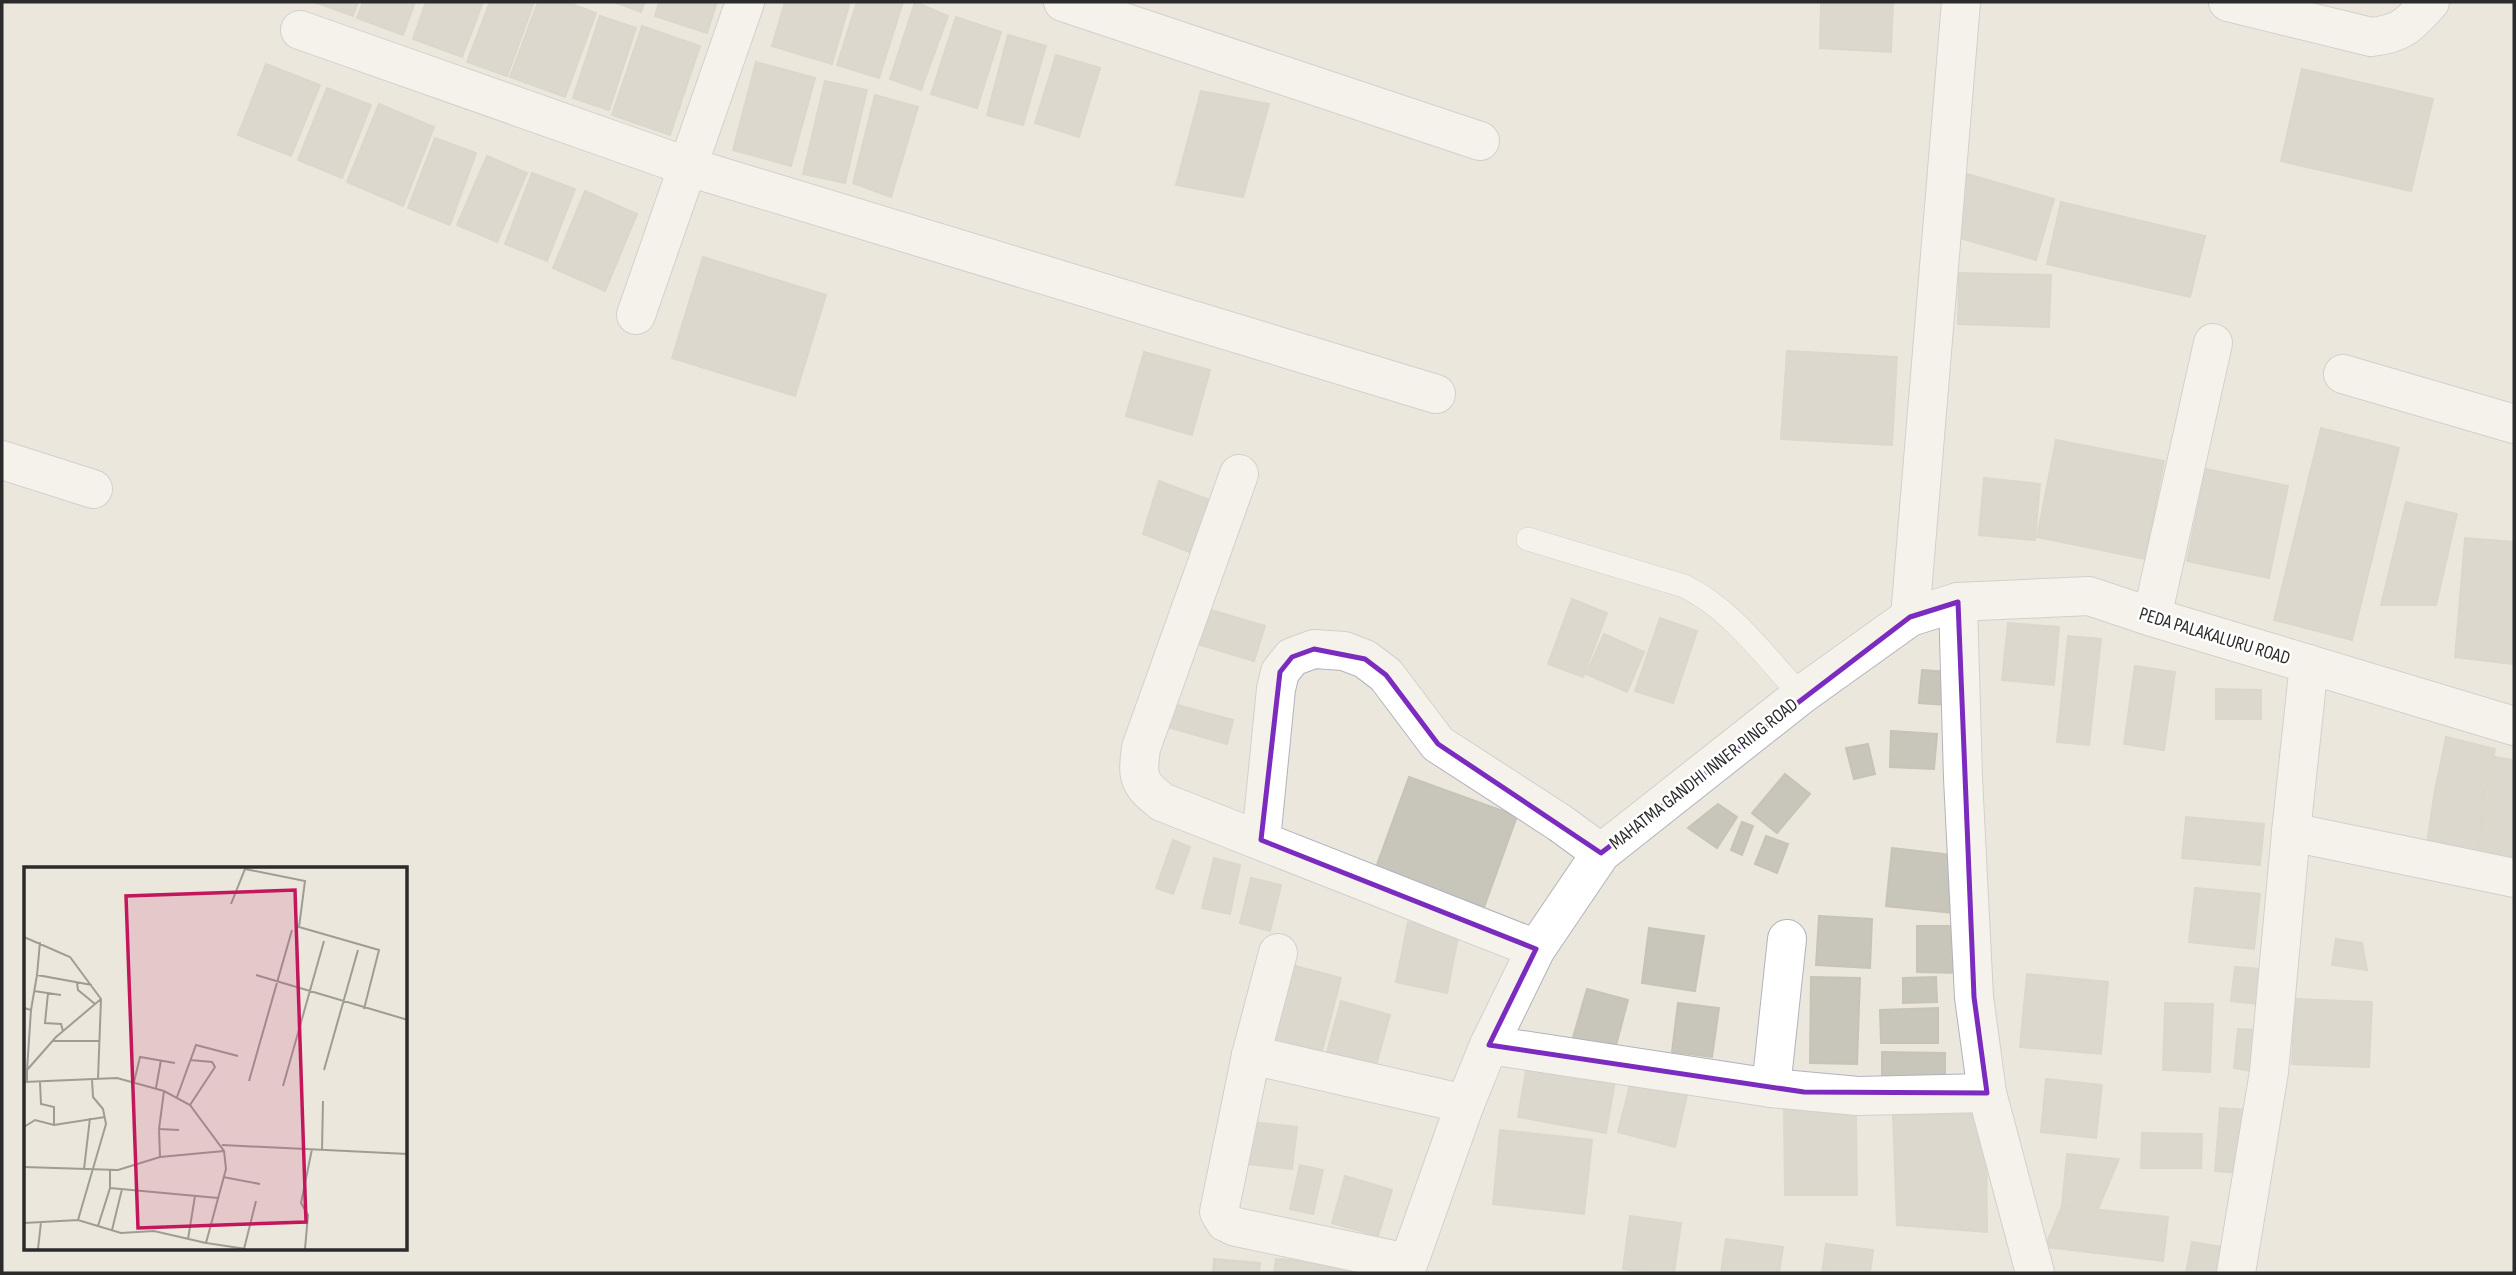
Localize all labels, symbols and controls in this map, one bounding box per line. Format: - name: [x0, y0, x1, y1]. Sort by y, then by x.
- street label: PEDA PALAKALURU ROAD: [2136, 603, 2293, 670]
- street label: MAHATMA GANDHI INNER RING ROAD: [1605, 693, 1803, 855]
- inset map: [24, 867, 408, 1250]

